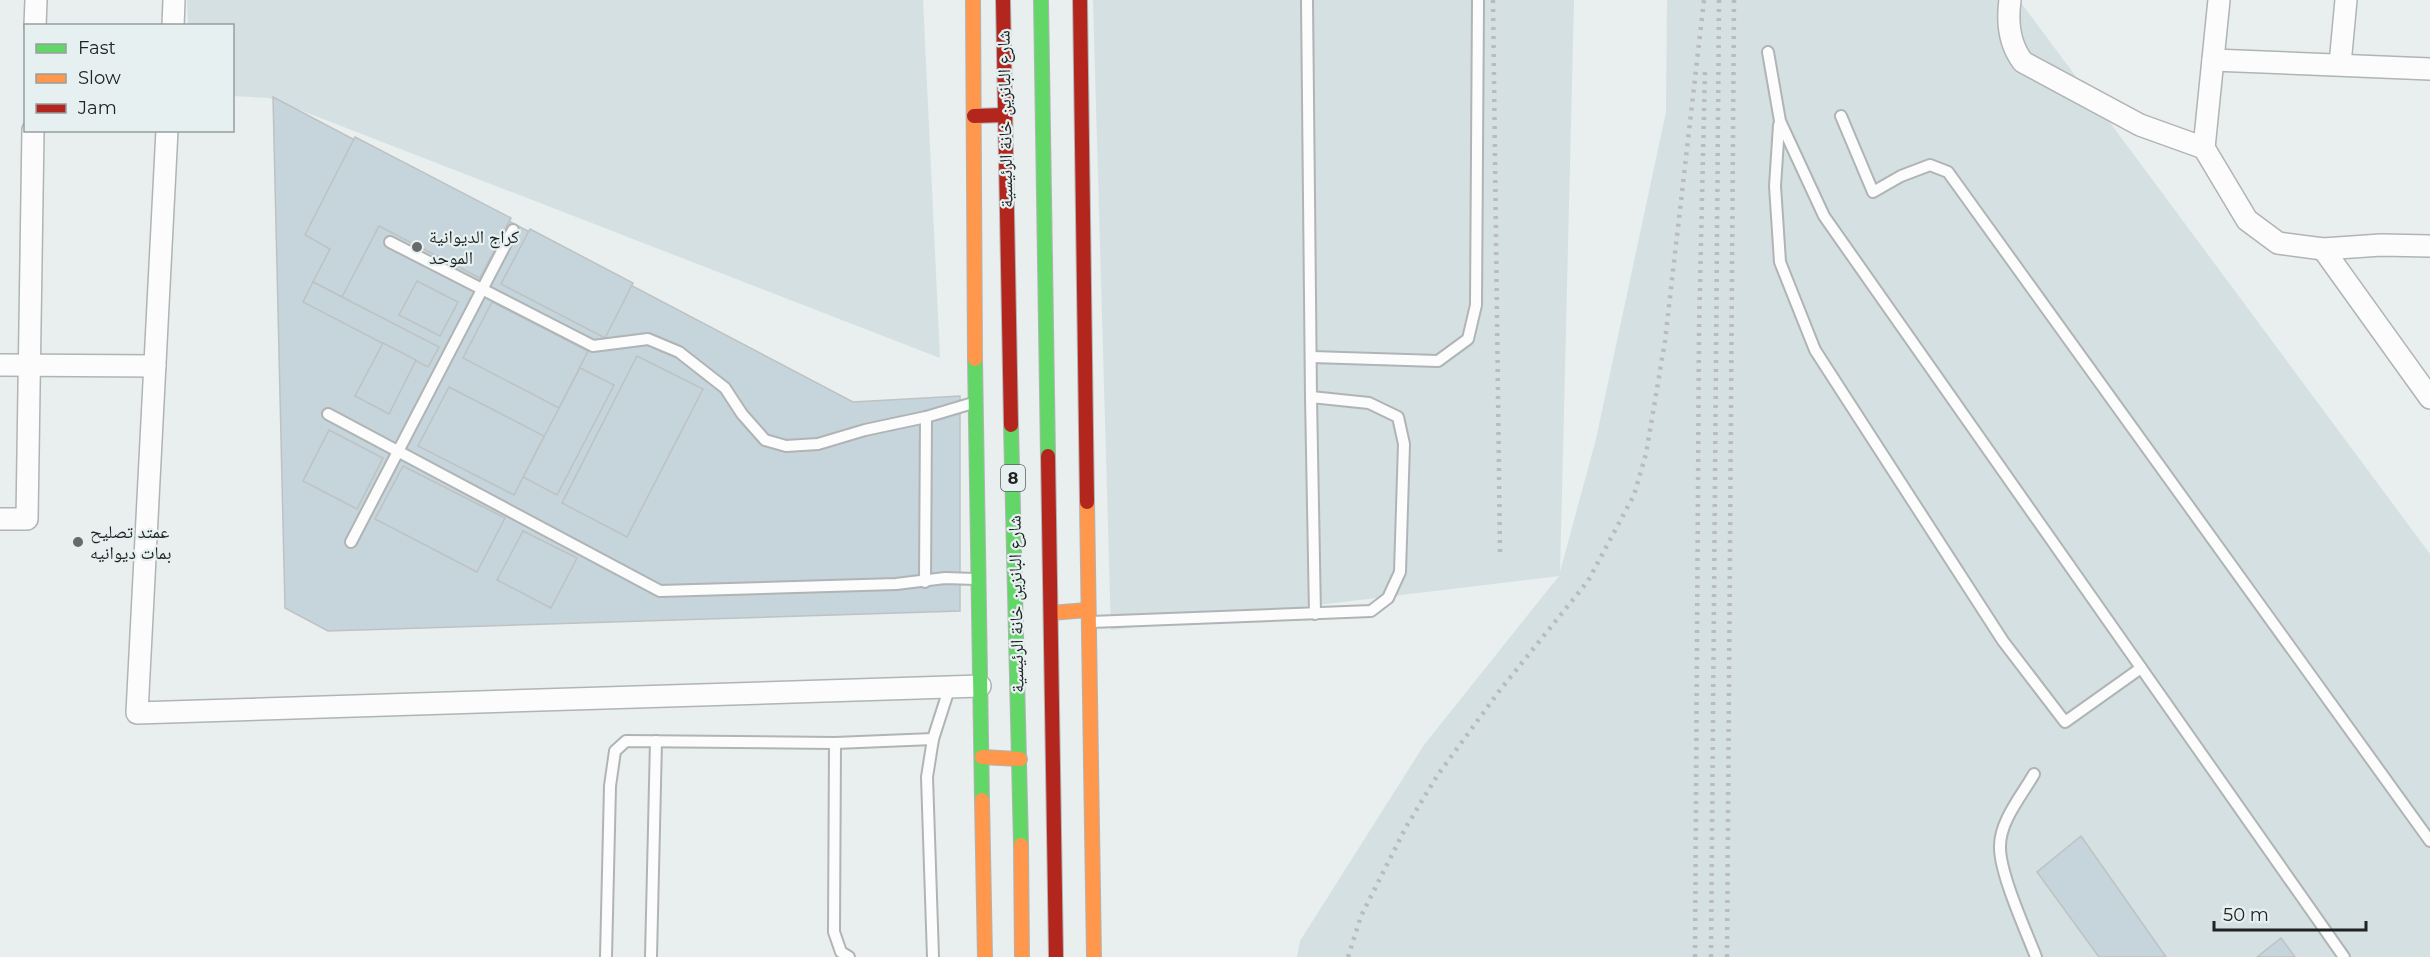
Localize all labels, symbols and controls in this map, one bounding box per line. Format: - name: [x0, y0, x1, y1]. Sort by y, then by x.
- legend: [24, 24, 234, 132]
- street label: شارع البانزين خانة الرئيسية: [992, 30, 1018, 208]
- text: Fast: [78, 37, 116, 59]
- text: Slow: [78, 67, 121, 89]
- text: Jam: [77, 97, 117, 119]
- place label: كراج الديوانية الموحد: [429, 226, 520, 269]
- marker: كراج الديوانية الموحد: [410, 240, 424, 254]
- road number: 8: [1001, 465, 1025, 491]
- street label: شارع البانزين خانة الرئيسية: [1003, 515, 1029, 693]
- place label: عمتد تصليح بمات ديوانيه: [90, 521, 171, 564]
- marker: عمتد تصليح بمات ديوانيه: [71, 535, 85, 549]
- scale bar: [2214, 894, 2366, 932]
- text: 50 m: [2223, 904, 2269, 926]

